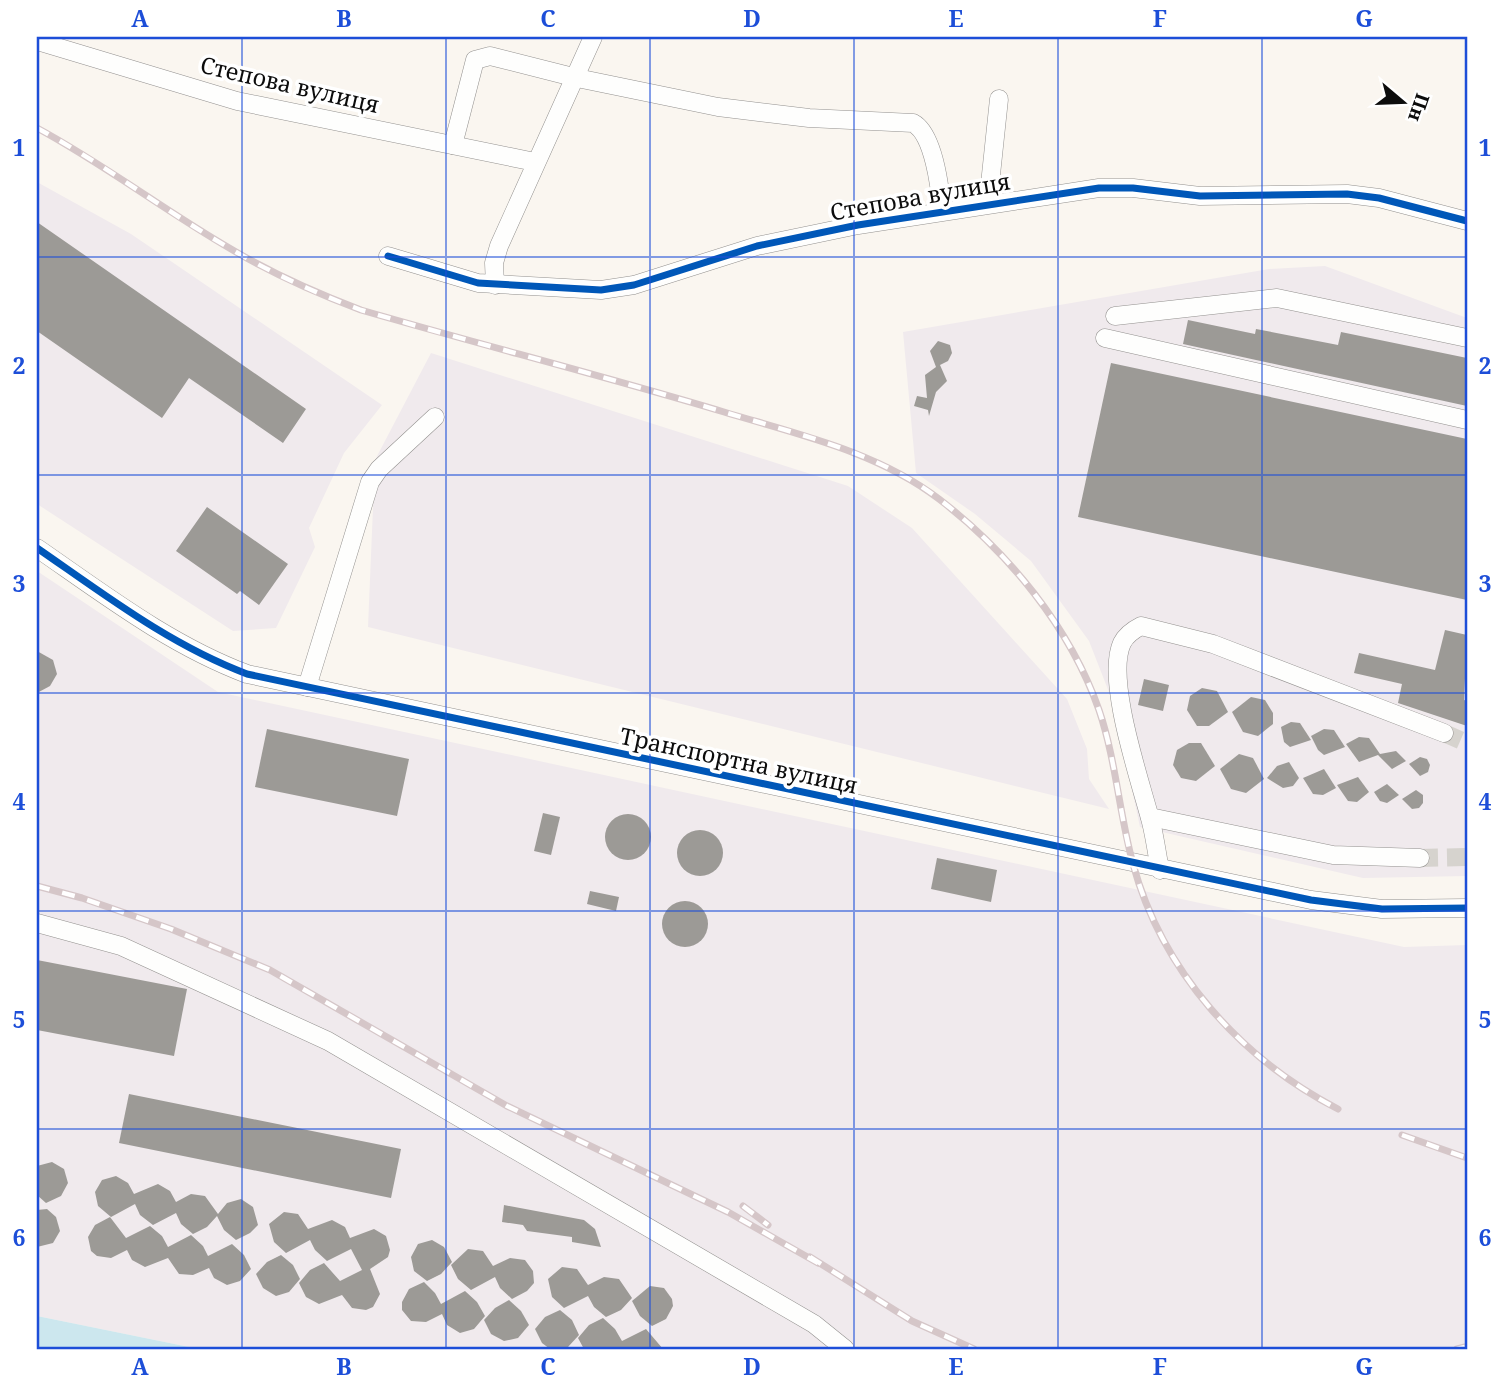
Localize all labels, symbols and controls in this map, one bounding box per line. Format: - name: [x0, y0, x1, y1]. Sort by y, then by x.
- text: A: [131, 2, 149, 34]
- text: B: [336, 2, 352, 34]
- text: C: [540, 2, 556, 34]
- text: D: [743, 2, 761, 34]
- text: E: [948, 2, 964, 34]
- text: F: [1153, 2, 1167, 34]
- text: G: [1355, 2, 1373, 34]
- street label: Степова вулиця: [197, 48, 383, 120]
- north arrow: [1368, 66, 1438, 136]
- text: Пн: [1402, 90, 1436, 125]
- text: 1: [13, 131, 26, 163]
- text: 1: [1479, 131, 1492, 163]
- street label: Степова вулиця: [827, 164, 1013, 228]
- text: 2: [13, 349, 26, 381]
- text: 2: [1479, 349, 1492, 381]
- text: 3: [13, 567, 26, 599]
- text: 3: [1479, 567, 1492, 599]
- street label: Транспортна вулиця: [617, 719, 861, 801]
- text: 4: [13, 785, 26, 817]
- text: 4: [1479, 785, 1492, 817]
- text: 5: [13, 1003, 26, 1035]
- text: 5: [1479, 1003, 1492, 1035]
- text: 6: [13, 1221, 26, 1253]
- text: 6: [1479, 1221, 1492, 1253]
- text: A: [131, 1350, 149, 1382]
- text: B: [336, 1350, 352, 1382]
- text: C: [540, 1350, 556, 1382]
- text: D: [743, 1350, 761, 1382]
- text: E: [948, 1350, 964, 1382]
- text: F: [1153, 1350, 1167, 1382]
- text: G: [1355, 1350, 1373, 1382]

